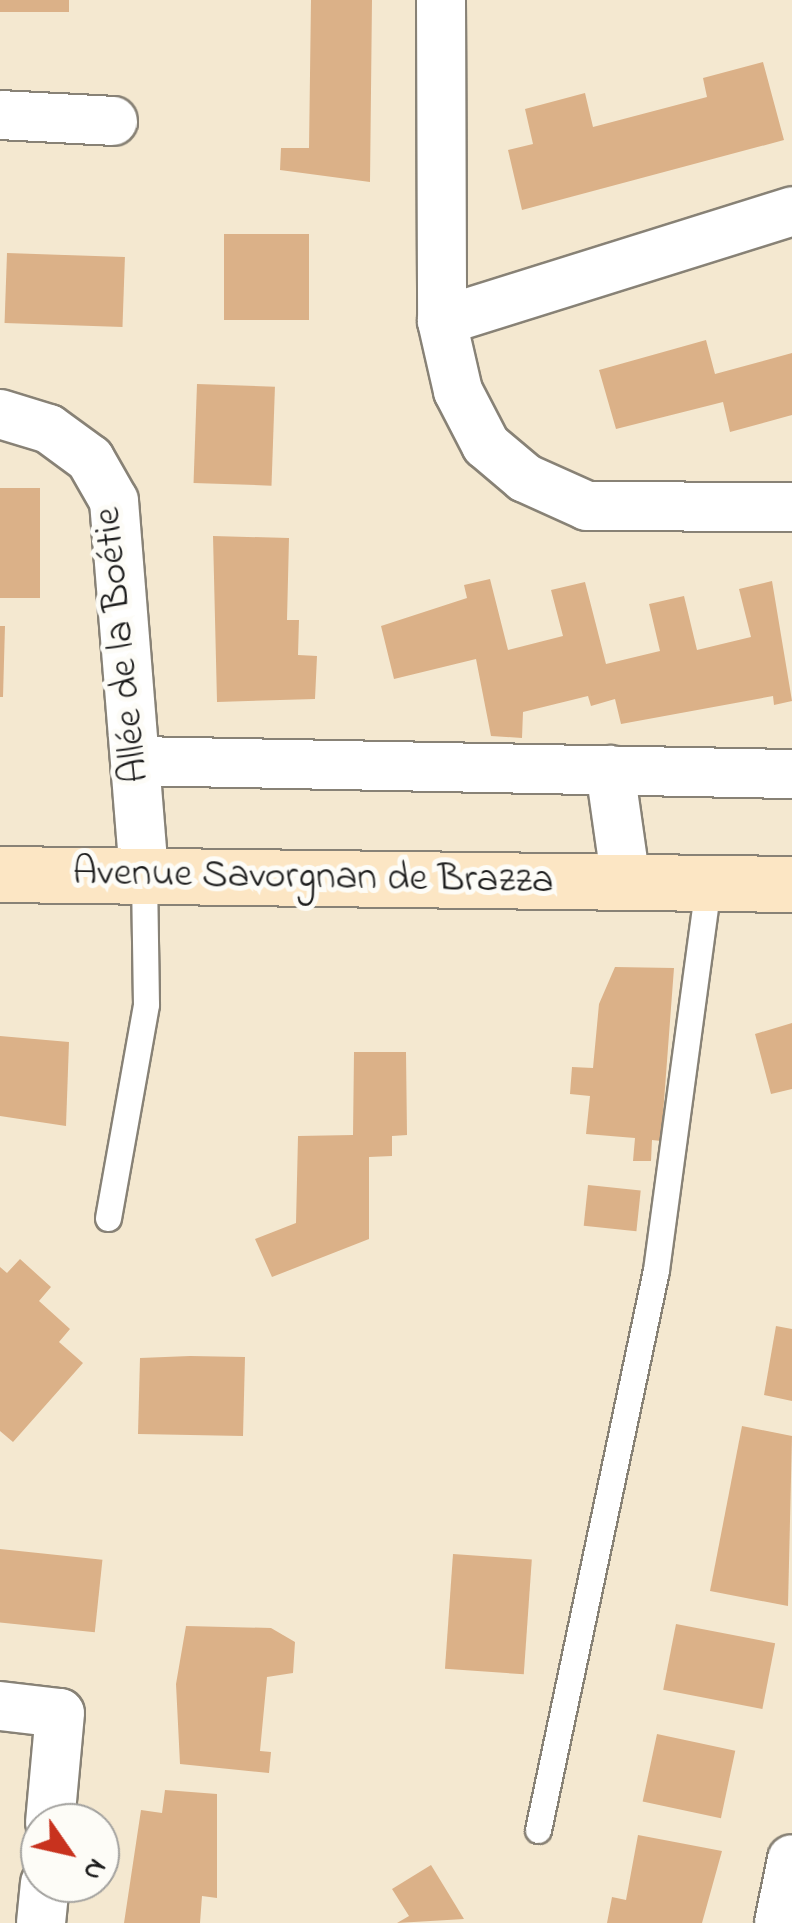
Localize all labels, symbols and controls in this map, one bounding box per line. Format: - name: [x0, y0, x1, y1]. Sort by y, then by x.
- street label: Allée de la Boétie: [85, 505, 161, 785]
- street label: Avenue Savorgnan de Brazza: [72, 850, 554, 906]
- north arrow: [20, 1803, 120, 1903]
- text: N: [71, 1850, 116, 1888]

